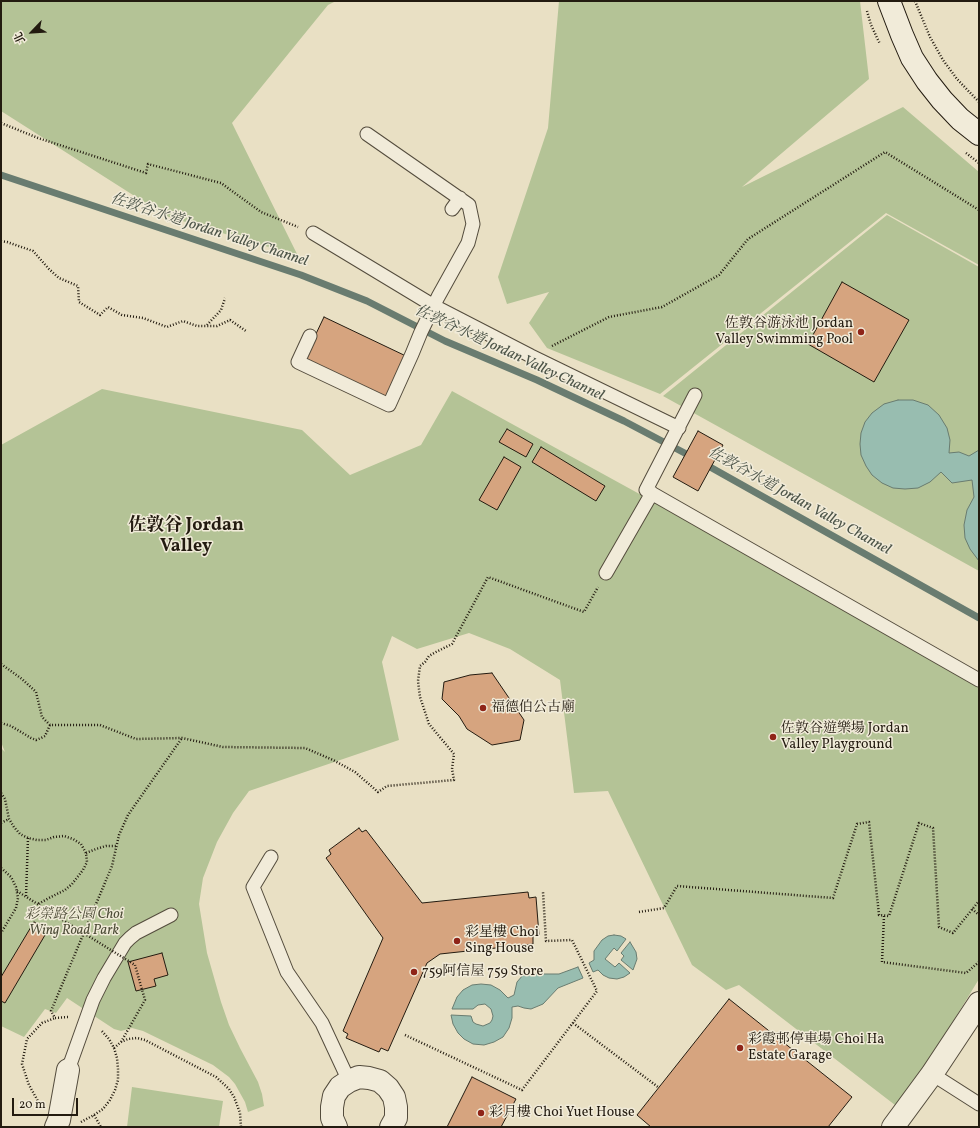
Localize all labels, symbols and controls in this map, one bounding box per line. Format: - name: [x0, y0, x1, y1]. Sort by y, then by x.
- north arrow: [12, 12, 52, 52]
- text: 北: [12, 29, 30, 45]
- water label: 佐敦谷水道 Jordan Valley Channel: [108, 191, 310, 271]
- water label: 佐敦谷水道 Jordan Valley Channel: [412, 302, 606, 406]
- place label: 佐敦谷游泳池 Jordan Valley Swimming Pool: [716, 316, 853, 348]
- marker: 佐敦谷游泳池 Jordan Valley Swimming Pool: [856, 327, 866, 337]
- water label: 佐敦谷水道 Jordan Valley Channel: [704, 444, 894, 560]
- district label: 佐敦谷 Jordan Valley: [128, 516, 244, 558]
- place label: 福德伯公古廟: [491, 700, 575, 716]
- marker: 福德伯公古廟: [478, 703, 488, 713]
- place label: 佐敦谷遊樂場 Jordan Valley Playground: [781, 721, 909, 754]
- marker: 佐敦谷遊樂場 Jordan Valley Playground: [768, 732, 778, 742]
- park label: 彩榮路公園 Choi Wing Road Park: [25, 907, 123, 940]
- place label: 彩星樓 Choi Sing House: [465, 925, 539, 958]
- marker: 彩星樓 Choi Sing House: [452, 936, 462, 946]
- place label: 759阿信屋 759 Store: [422, 964, 543, 980]
- marker: 759阿信屋 759 Store: [409, 967, 419, 977]
- place label: 彩霞邨停車場 Choi Ha Estate Garage: [748, 1032, 884, 1064]
- marker: 彩霞邨停車場 Choi Ha Estate Garage: [735, 1043, 745, 1053]
- scale bar: [14, 1090, 80, 1116]
- text: 20 m: [19, 1097, 46, 1113]
- place label: 彩月樓 Choi Yuet House: [489, 1105, 635, 1121]
- marker: 彩月樓 Choi Yuet House: [476, 1108, 486, 1118]

